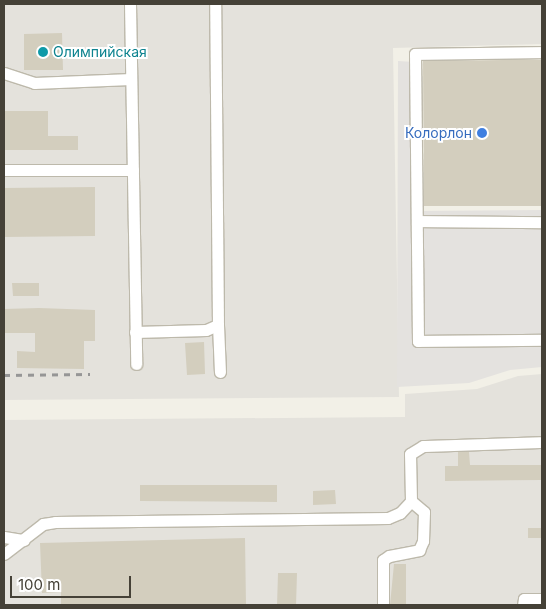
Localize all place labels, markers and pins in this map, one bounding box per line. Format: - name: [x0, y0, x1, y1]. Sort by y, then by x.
- place label: Олимпийская: [53, 44, 147, 60]
- marker: Олимпийская: [37, 46, 49, 58]
- place label: Колорлон: [405, 125, 472, 141]
- marker: Колорлон: [476, 127, 488, 139]

